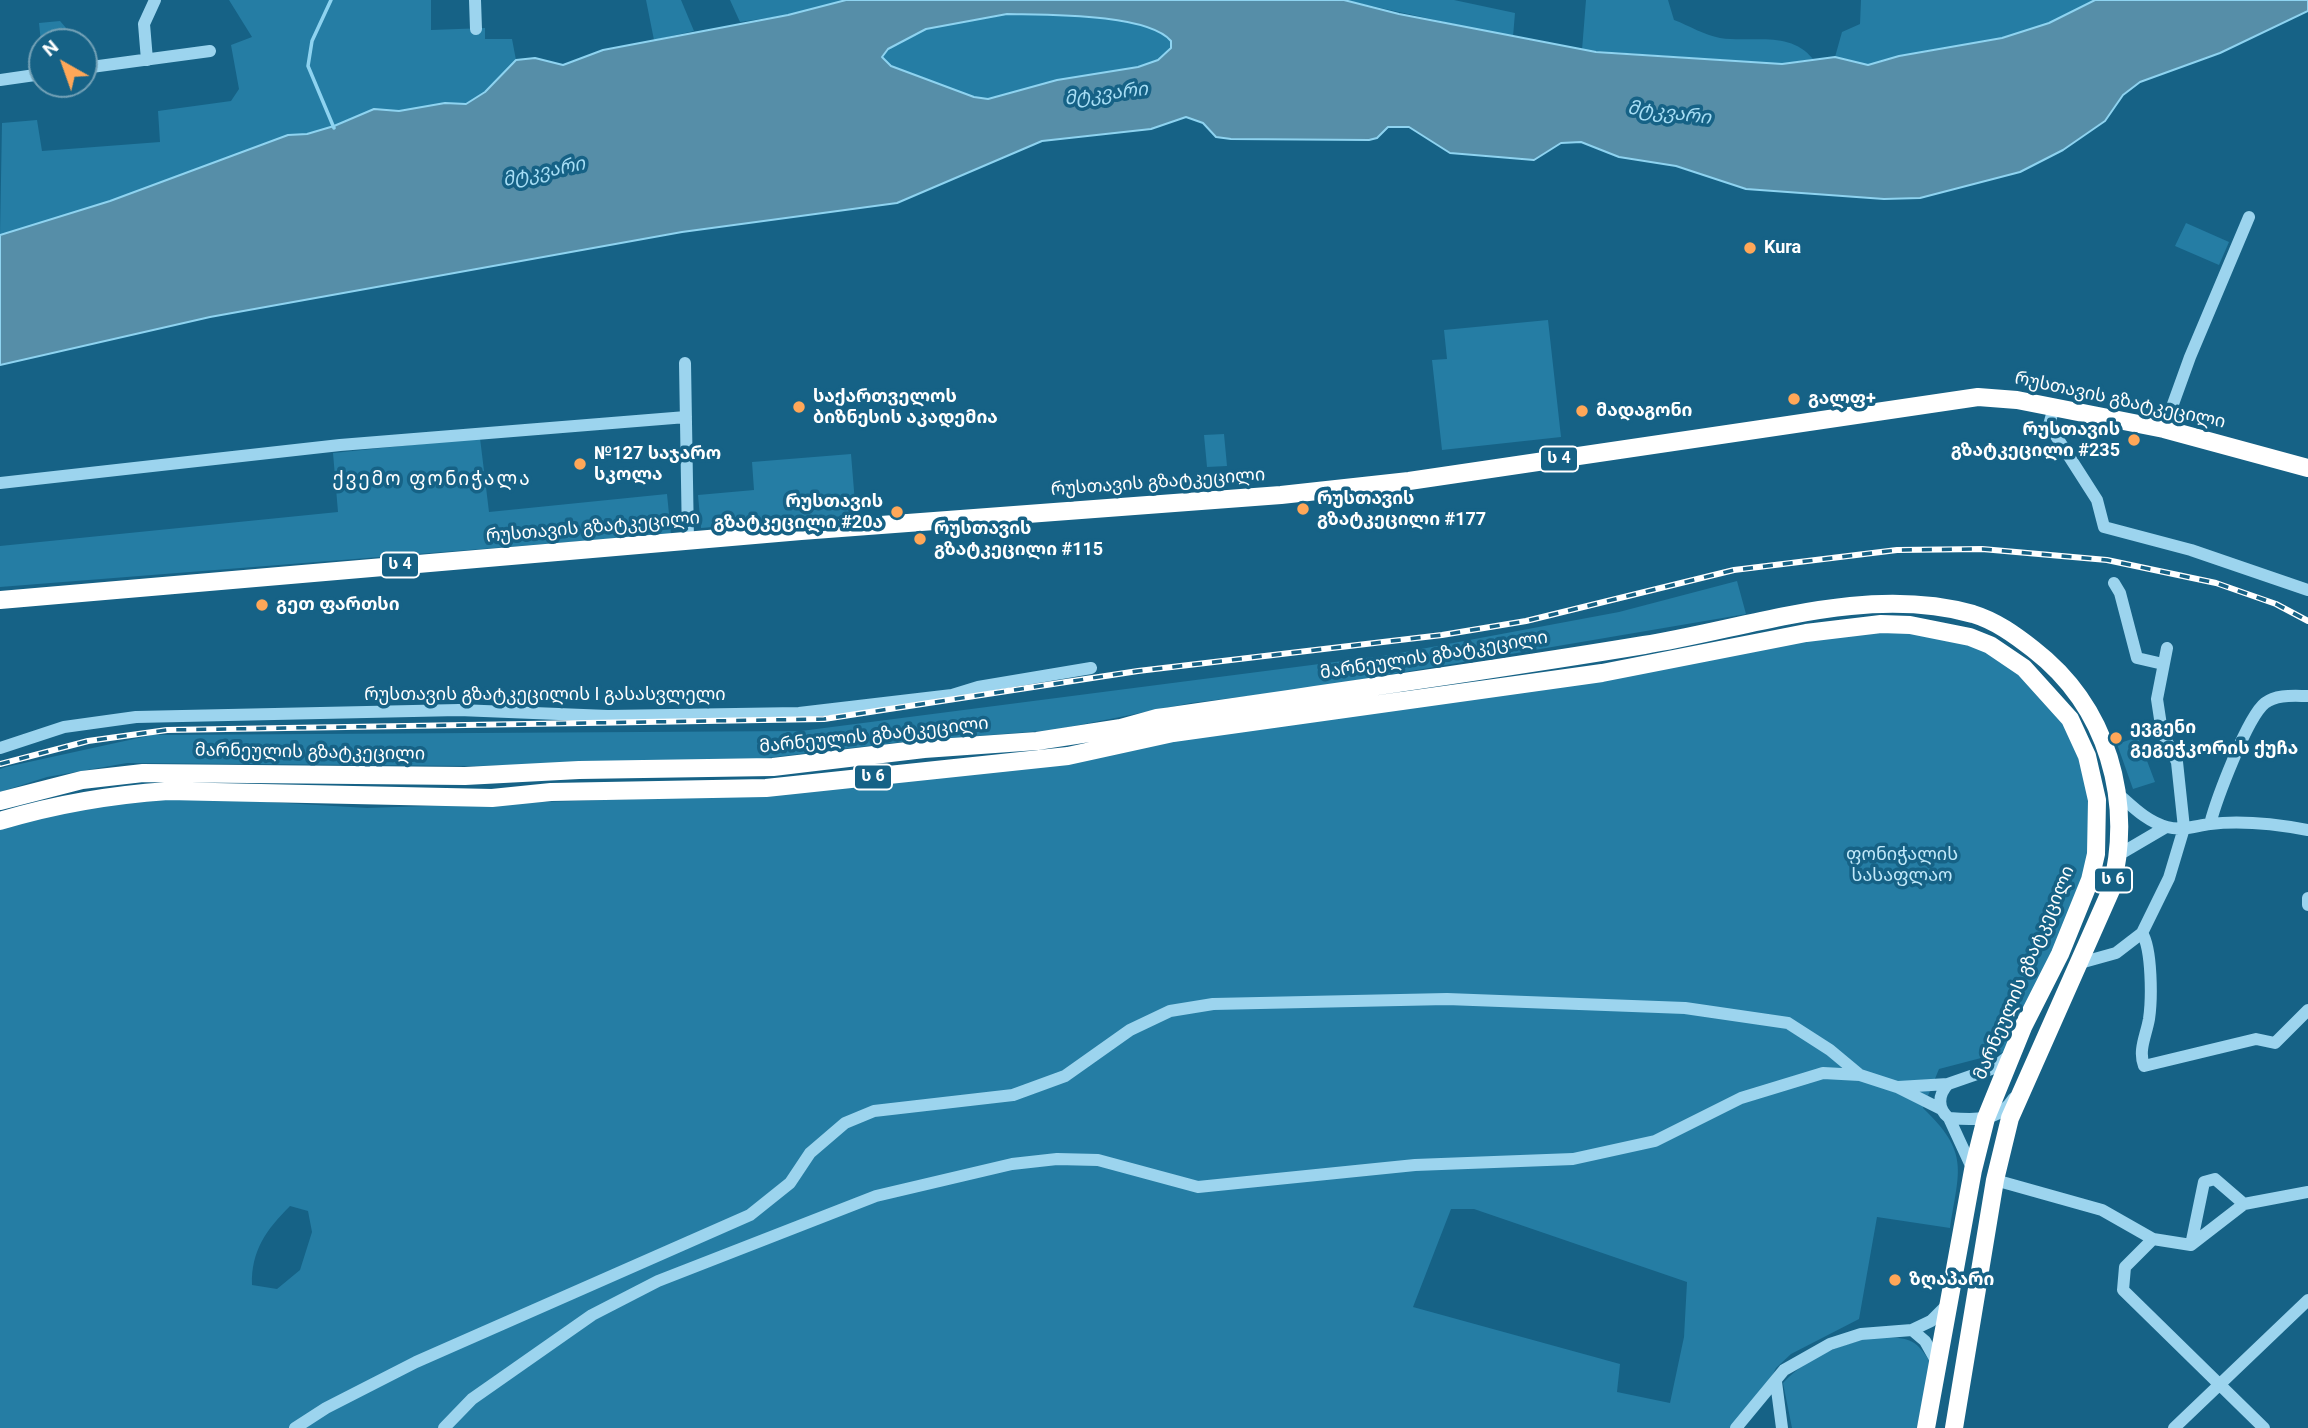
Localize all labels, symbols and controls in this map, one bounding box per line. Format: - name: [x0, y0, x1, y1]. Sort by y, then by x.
- north arrow: [28, 28, 98, 98]
- text: N: [38, 35, 63, 61]
- water label: მტკვარი: [1063, 79, 1149, 111]
- water label: მტკვარი: [1626, 98, 1712, 130]
- water label: მტკვარი: [501, 153, 587, 193]
- place label: Kura: [1764, 237, 1801, 259]
- marker: Kura: [1742, 240, 1758, 256]
- street label: რუსთავის გზატკეცილი: [2013, 368, 2227, 434]
- place label: საქართველოს ბიზნესის აკადემია: [813, 386, 998, 428]
- place label: გალფ+: [1808, 388, 1876, 410]
- marker: გალფ+: [1786, 391, 1802, 407]
- marker: საქართველოს ბიზნესის აკადემია: [791, 399, 807, 415]
- place label: მადაგონი: [1596, 400, 1692, 422]
- marker: მადაგონი: [1574, 403, 1590, 419]
- place label: რუსთავის გზატკეცილი #235: [1951, 419, 2120, 462]
- marker: რუსთავის გზატკეცილი #235: [2126, 432, 2142, 448]
- place label: №127 საჯარო სკოლა: [594, 443, 721, 486]
- road number: ს 4: [1540, 446, 1578, 472]
- marker: №127 საჯარო სკოლა: [572, 456, 588, 472]
- street label: რუსთავის გზატკეცილი: [1050, 465, 1266, 501]
- district label: ქვემო ფონიჭალა: [334, 469, 530, 491]
- place label: რუსთავის გზატკეცილი #177: [1317, 488, 1486, 530]
- place label: რუსთავის გზატკეცილი #20ა: [714, 491, 883, 534]
- marker: რუსთავის გზატკეცილი #177: [1295, 501, 1311, 517]
- marker: რუსთავის გზატკეცილი #20ა: [889, 504, 905, 520]
- street label: რუსთავის გზატკეცილი: [485, 508, 701, 548]
- place label: რუსთავის გზატკეცილი #115: [934, 518, 1103, 560]
- marker: რუსთავის გზატკეცილი #115: [912, 531, 928, 547]
- road number: ს 4: [381, 552, 419, 578]
- place label: გეთ ფართსი: [276, 594, 400, 616]
- marker: გეთ ფართსი: [254, 597, 270, 613]
- street label: მარნეულის გზატკეცილი: [1319, 627, 1549, 685]
- street label: რუსთავის გზატკეცილის I გასასვლელი: [364, 684, 726, 706]
- street label: მარნეულის გზატკეცილი: [758, 713, 990, 759]
- place label: ევგენი გეგეჭკორის ქუჩა: [2130, 717, 2298, 760]
- marker: ევგენი გეგეჭკორის ქუჩა: [2108, 730, 2124, 746]
- street label: მარნეულის გზატკეცილი: [195, 740, 425, 766]
- road number: ს 6: [854, 764, 892, 790]
- park label: ფონიჭალის სასაფლაო: [1846, 844, 1958, 886]
- street label: მარნეულის გზატკეცილი: [1970, 863, 2080, 1083]
- road number: ს 6: [2094, 867, 2132, 892]
- place label: ზღაპარი: [1909, 1269, 1994, 1291]
- marker: ზღაპარი: [1887, 1272, 1903, 1288]

